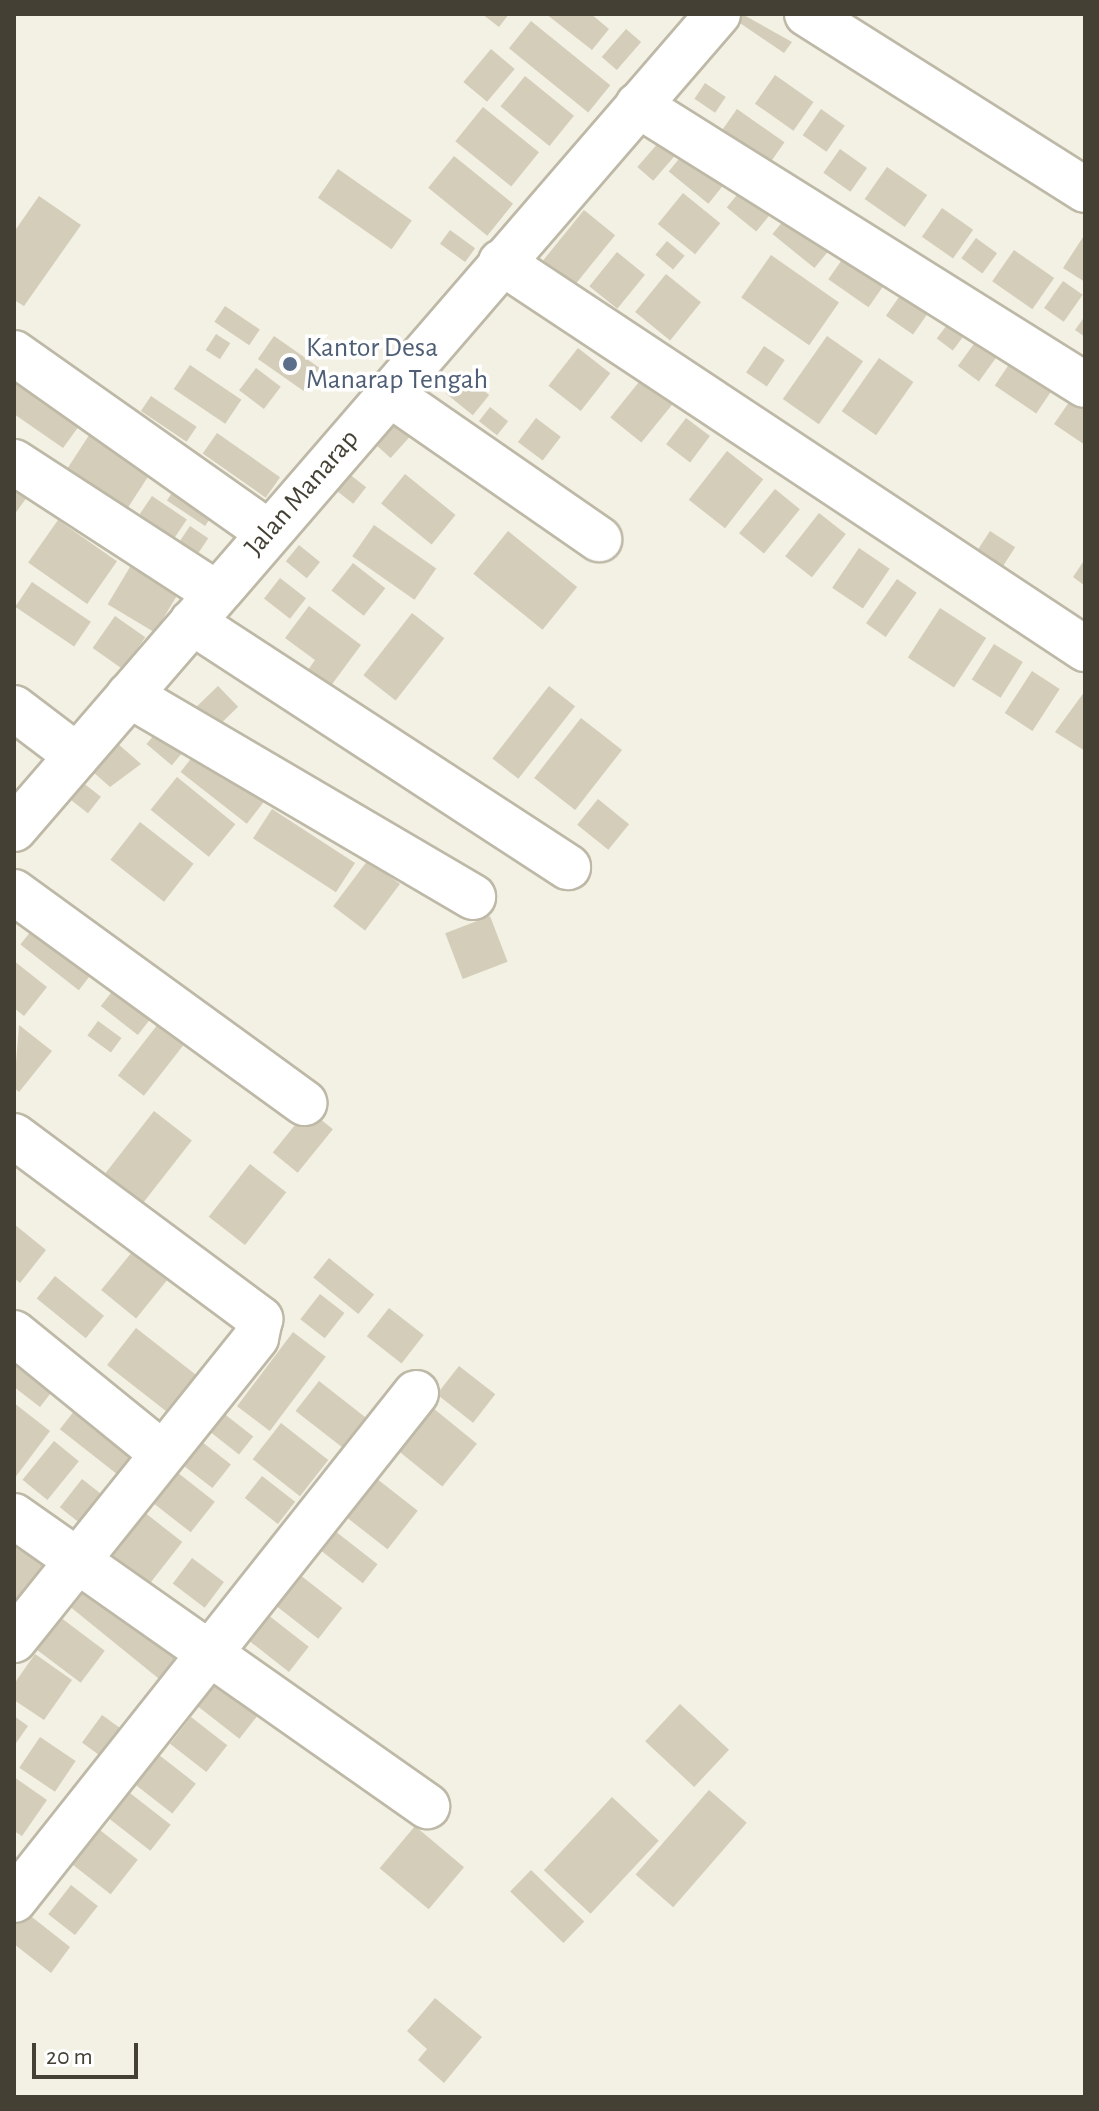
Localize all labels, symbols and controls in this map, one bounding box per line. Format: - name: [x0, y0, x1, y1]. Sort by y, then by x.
- place label: Kantor Desa Manarap Tengah: [306, 331, 488, 397]
- marker: Kantor Desa Manarap Tengah: [281, 355, 299, 373]
- street label: Jalan Manarap: [238, 423, 366, 563]
- scale bar: [36, 2027, 142, 2077]
- text: 20 m: [46, 2045, 93, 2069]

